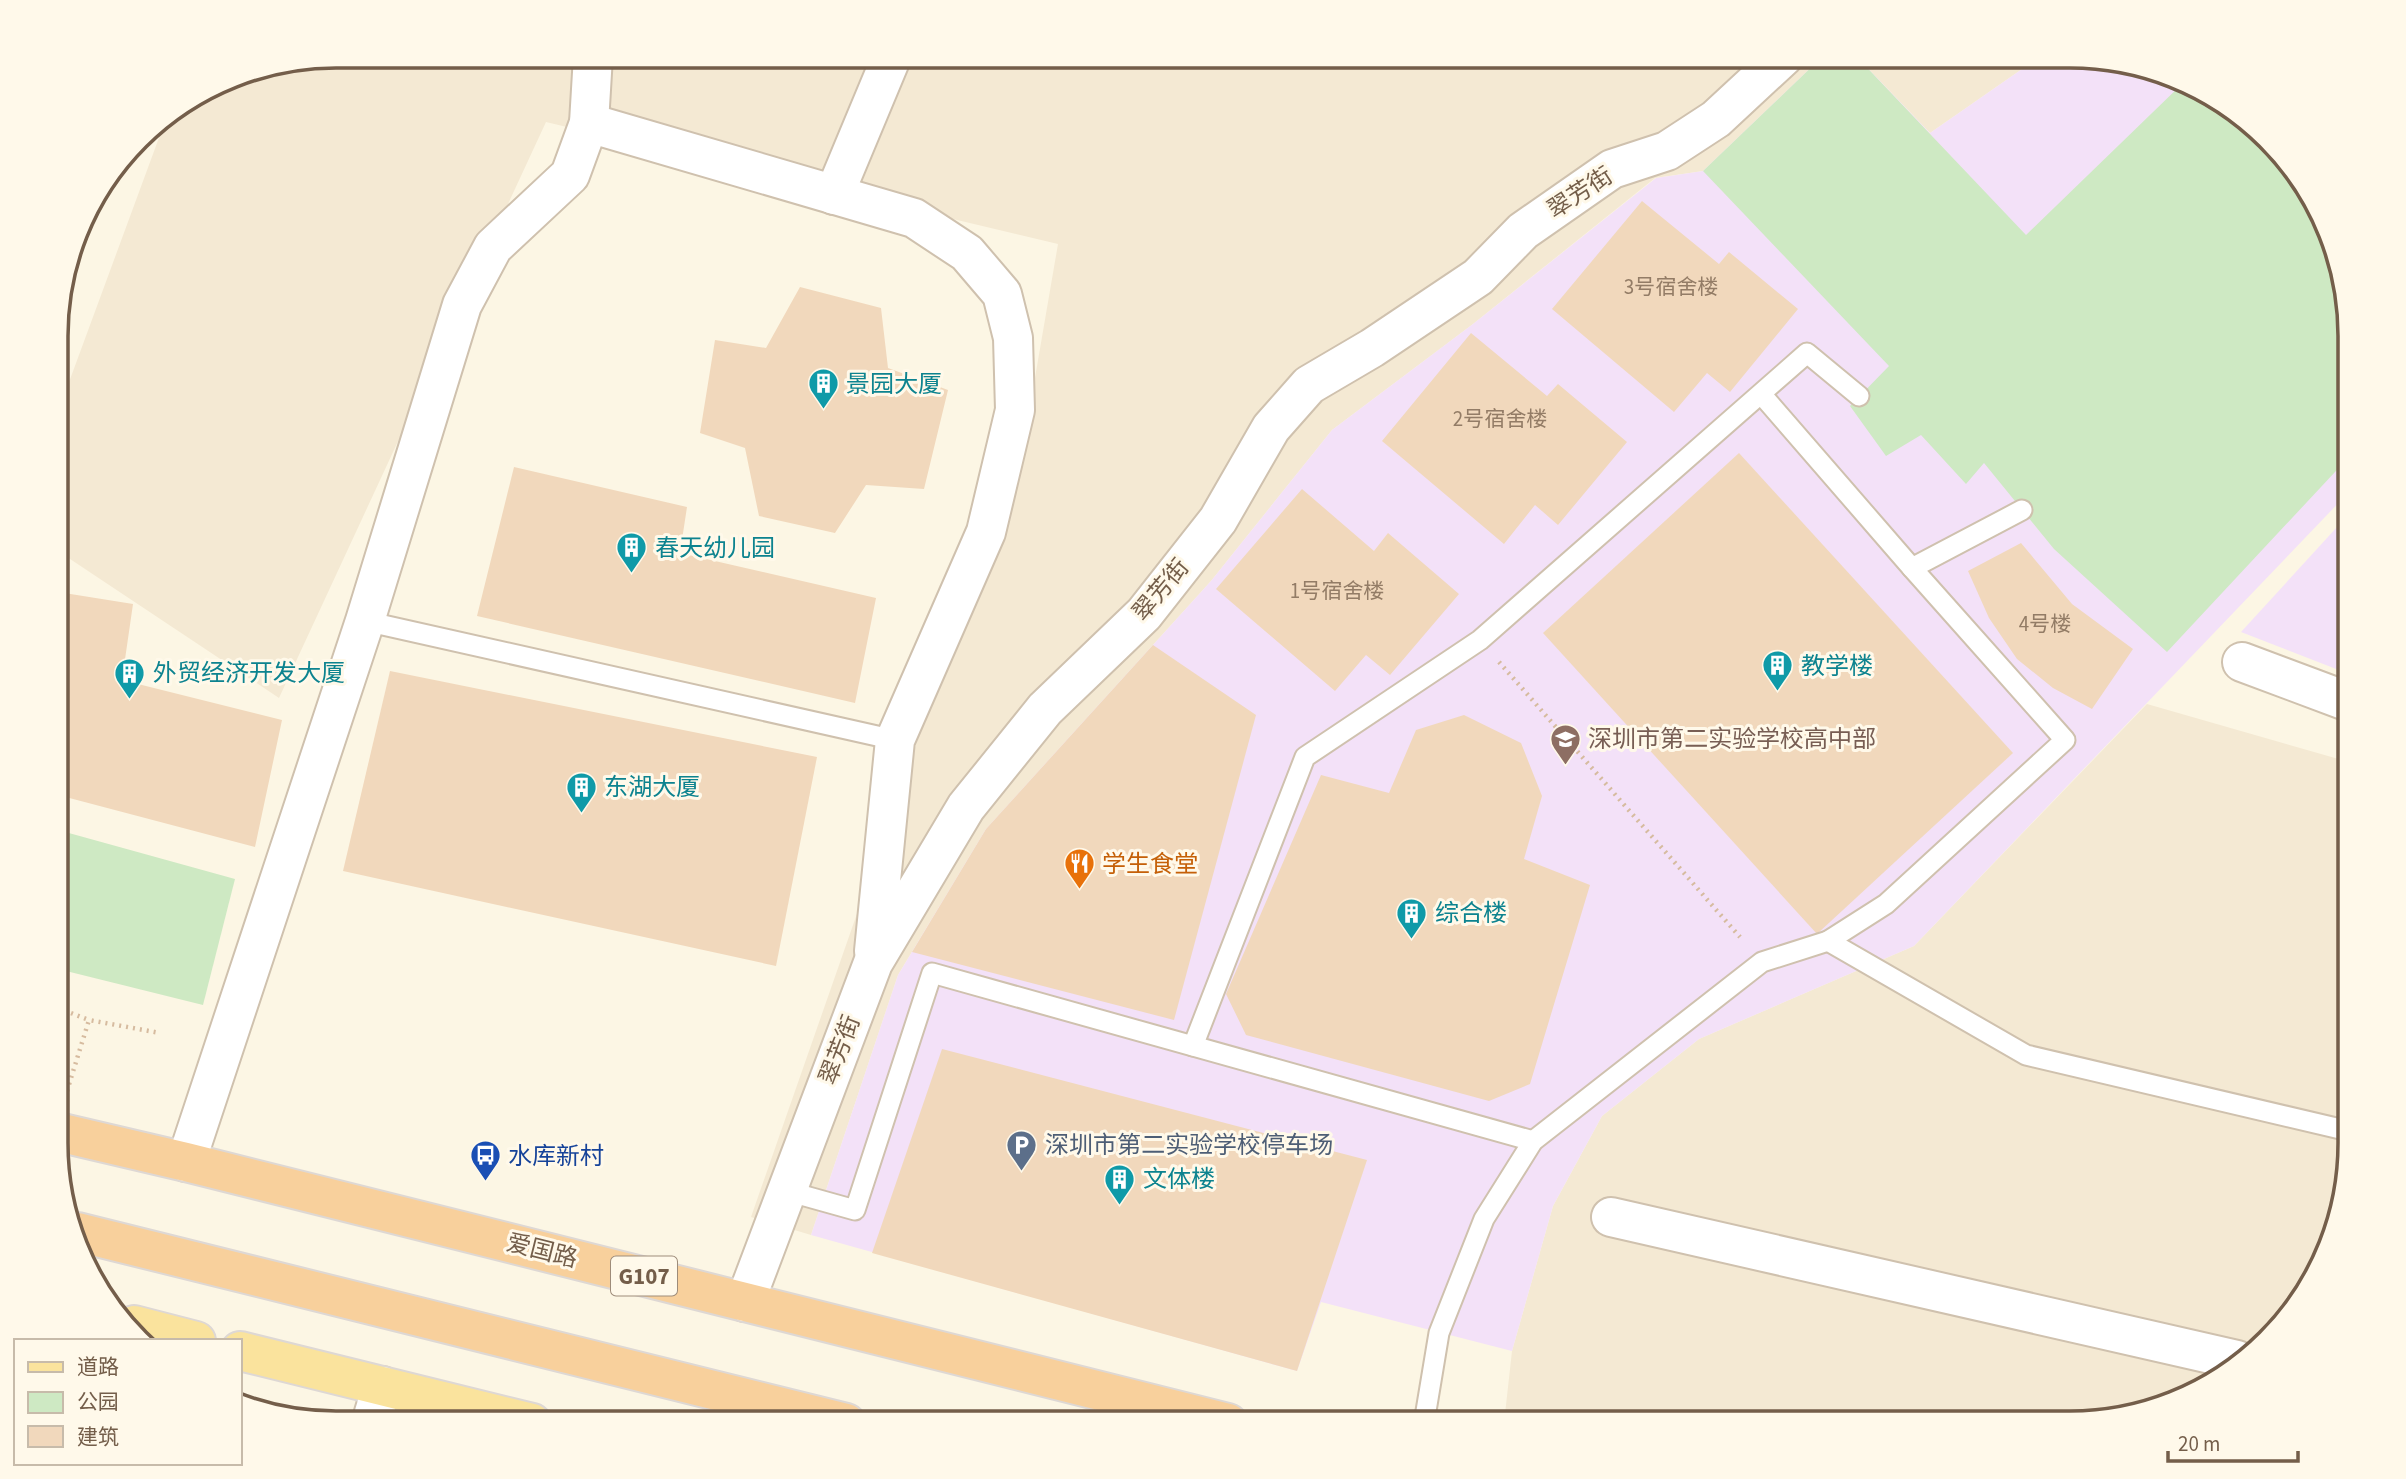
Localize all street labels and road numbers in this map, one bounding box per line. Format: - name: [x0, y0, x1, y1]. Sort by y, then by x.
- street label: 翠芳街: [1540, 159, 1620, 227]
- street label: 翠芳街: [1124, 551, 1198, 629]
- street label: 翠芳街: [811, 1010, 869, 1090]
- street label: 爱国路: [503, 1225, 581, 1277]
- road number: G107: [611, 1256, 677, 1296]

